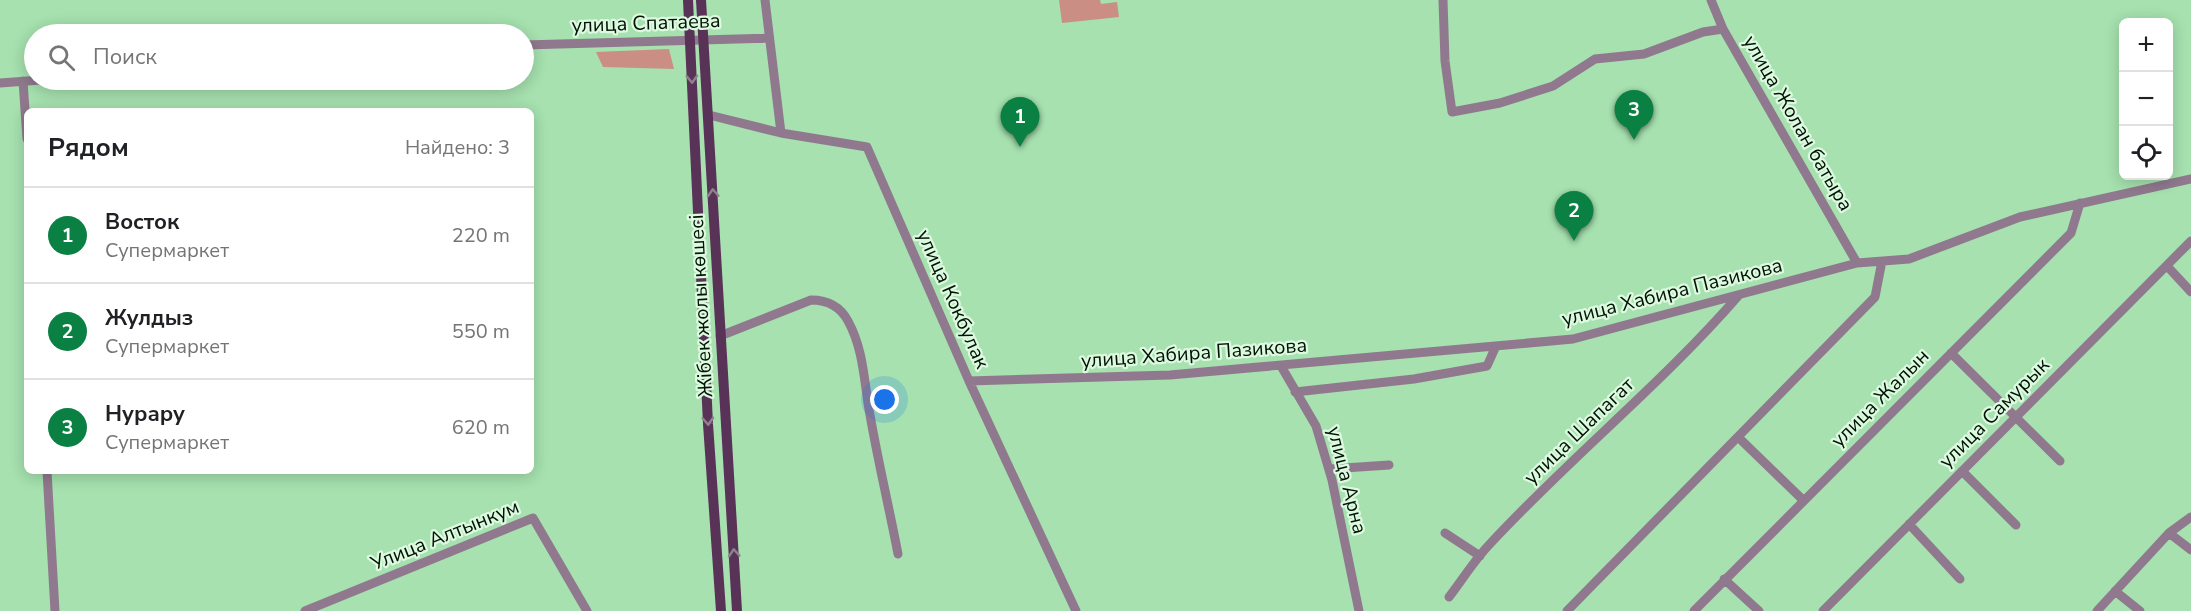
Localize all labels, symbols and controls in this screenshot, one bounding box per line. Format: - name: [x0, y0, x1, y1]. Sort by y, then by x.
- street label: улица Спатаева: [571, 7, 721, 39]
- map controls: [2119, 18, 2173, 180]
- button: +: [2119, 18, 2173, 72]
- search box: [24, 24, 534, 90]
- street label: улица Жолан батыра: [1737, 30, 1859, 216]
- icon: search: [45, 41, 78, 74]
- text: Поиск: [93, 42, 157, 72]
- button: −: [2119, 72, 2173, 126]
- one-way arrow: [686, 75, 698, 84]
- pin: 3: [1614, 90, 1654, 140]
- pin: 1: [1000, 98, 1040, 147]
- button: locate: [2119, 126, 2173, 180]
- text: Рядом: [48, 130, 129, 165]
- text: Найдено: 3: [405, 134, 510, 161]
- one-way arrow: [707, 188, 720, 197]
- pin: 2: [1554, 192, 1594, 241]
- text: Восток: [105, 207, 179, 237]
- street label: Жібек жолы көшесі: [683, 214, 719, 398]
- text: 1: [62, 222, 74, 249]
- text: 220 m: [452, 222, 510, 249]
- street label: улица Кокбулак: [910, 225, 996, 373]
- text: Супермаркет: [105, 237, 229, 264]
- street label: улица Хабира Пазикова: [1559, 251, 1785, 333]
- text: Жулдыз: [105, 303, 193, 333]
- text: 2: [62, 318, 74, 345]
- text: 550 m: [452, 318, 510, 345]
- street label: улица Хабира Пазикова: [1080, 332, 1308, 374]
- text: Супермаркет: [105, 333, 229, 360]
- street label: улица Жалын: [1825, 343, 1935, 453]
- street label: улица Самурык: [1933, 352, 2055, 474]
- street label: улица Шапагат: [1518, 371, 1640, 491]
- your location: [870, 385, 899, 414]
- text: Нурару: [105, 399, 185, 429]
- text: 3: [62, 414, 74, 441]
- text: 620 m: [452, 414, 510, 441]
- one-way arrow: [701, 417, 714, 426]
- street label: улица Арна: [1321, 423, 1373, 537]
- text: Супермаркет: [105, 429, 229, 456]
- street label: Улица Алтынкум: [366, 493, 523, 577]
- one-way arrow: [727, 548, 740, 557]

